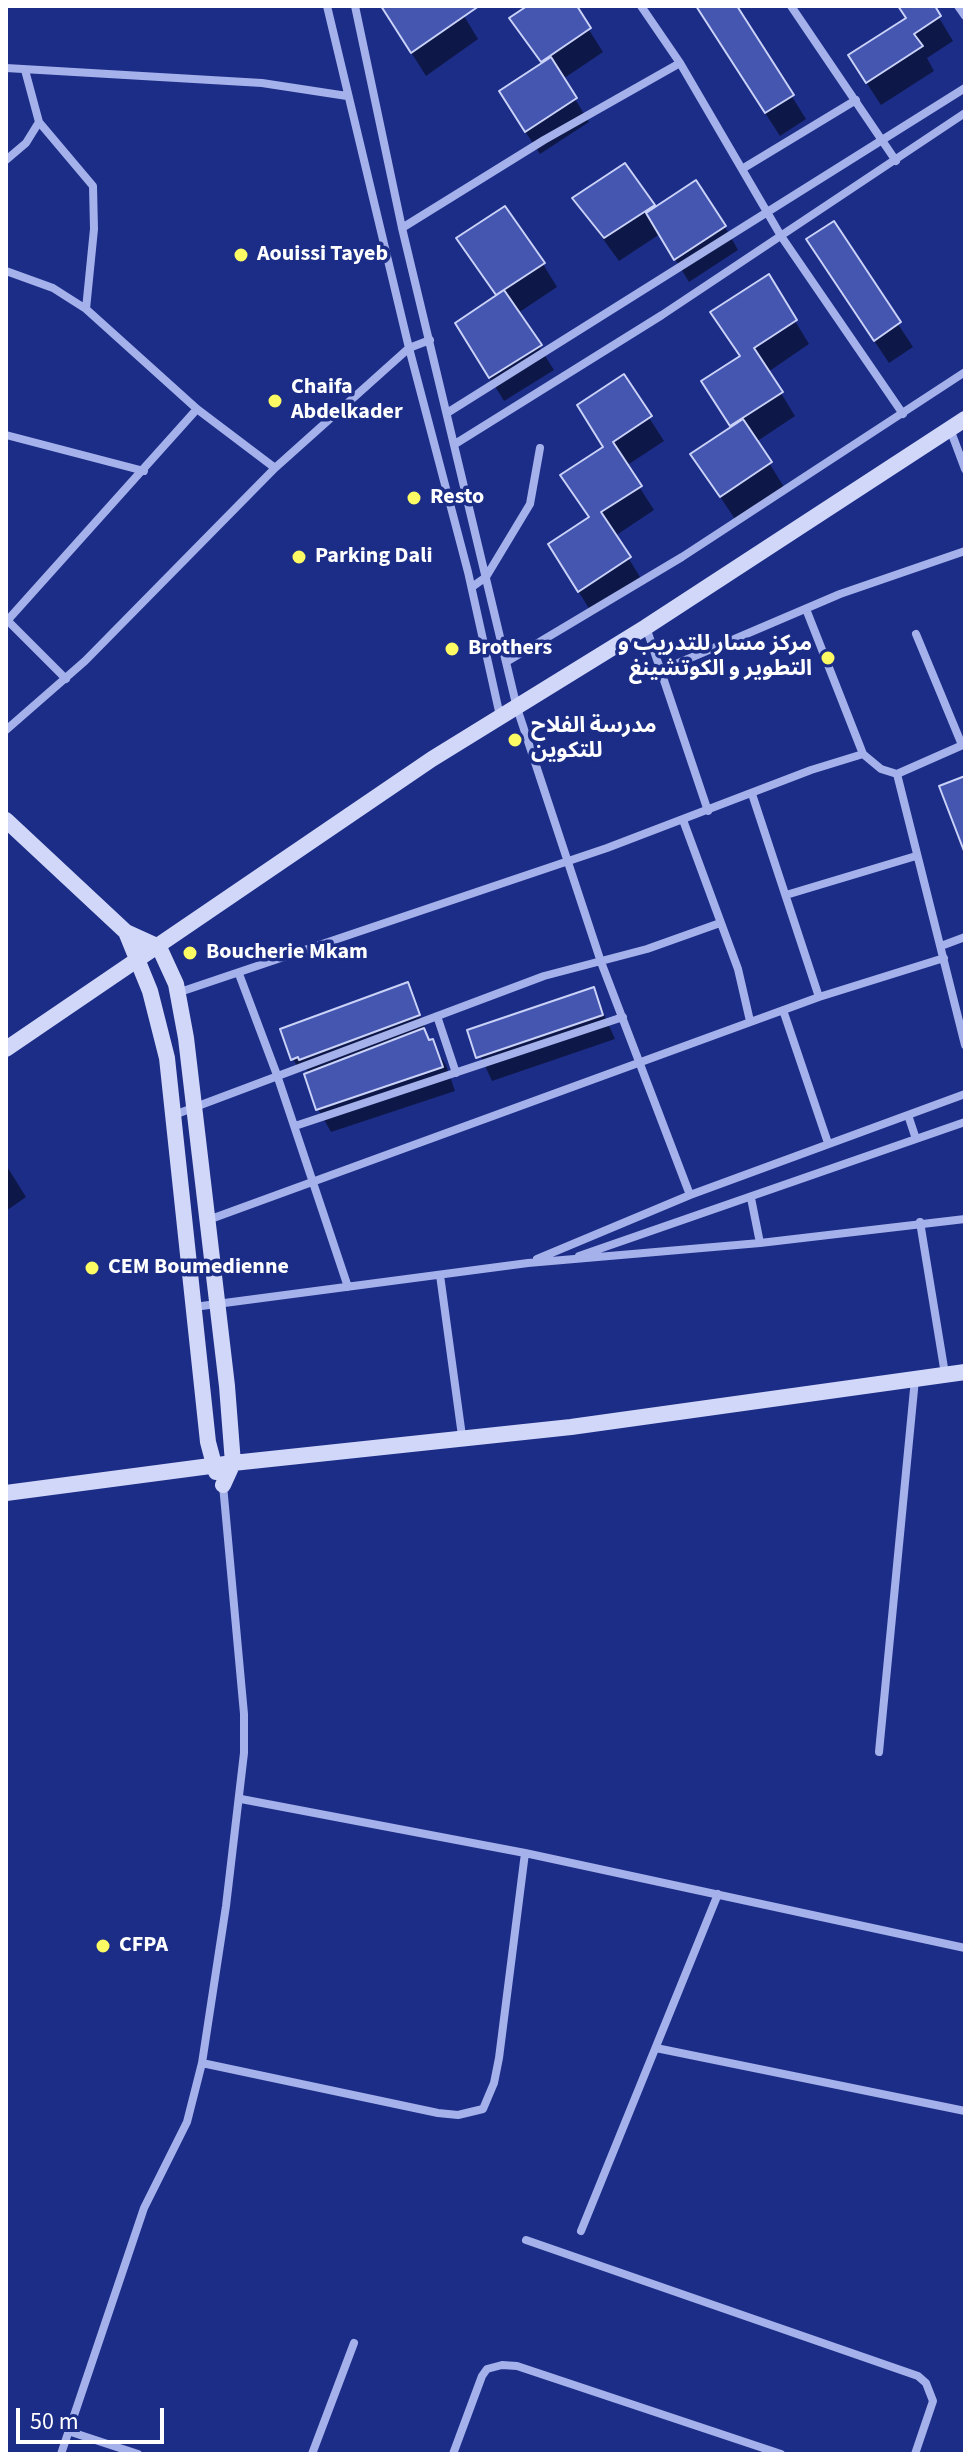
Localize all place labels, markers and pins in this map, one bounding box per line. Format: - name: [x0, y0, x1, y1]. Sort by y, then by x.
- place label: Aouissi Tayeb: [257, 242, 388, 268]
- marker: Aouissi Tayeb: [232, 246, 250, 264]
- place label: Chaifa Abdelkader: [291, 375, 403, 426]
- marker: Chaifa Abdelkader: [266, 392, 284, 410]
- place label: Resto: [430, 485, 484, 511]
- marker: Resto: [405, 489, 423, 507]
- place label: Parking Dali: [315, 544, 433, 570]
- marker: Parking Dali: [290, 548, 308, 566]
- place label: مركز مسار للتدريب و التطوير و الكوتشينغ: [618, 632, 812, 684]
- place label: Brothers: [468, 636, 552, 662]
- marker: Brothers: [443, 640, 461, 658]
- marker: مركز مسار للتدريب و التطوير و الكوتشينغ: [819, 649, 837, 667]
- place label: مدرسة الفلاح للتكوين: [531, 714, 657, 766]
- marker: مدرسة الفلاح للتكوين: [506, 731, 524, 749]
- place label: Boucherie Mkam: [206, 940, 368, 966]
- marker: Boucherie Mkam: [181, 944, 199, 962]
- place label: CEM Boumedienne: [108, 1255, 289, 1281]
- marker: CEM Boumedienne: [83, 1259, 101, 1277]
- place label: CFPA: [119, 1933, 168, 1959]
- marker: CFPA: [94, 1937, 112, 1955]

